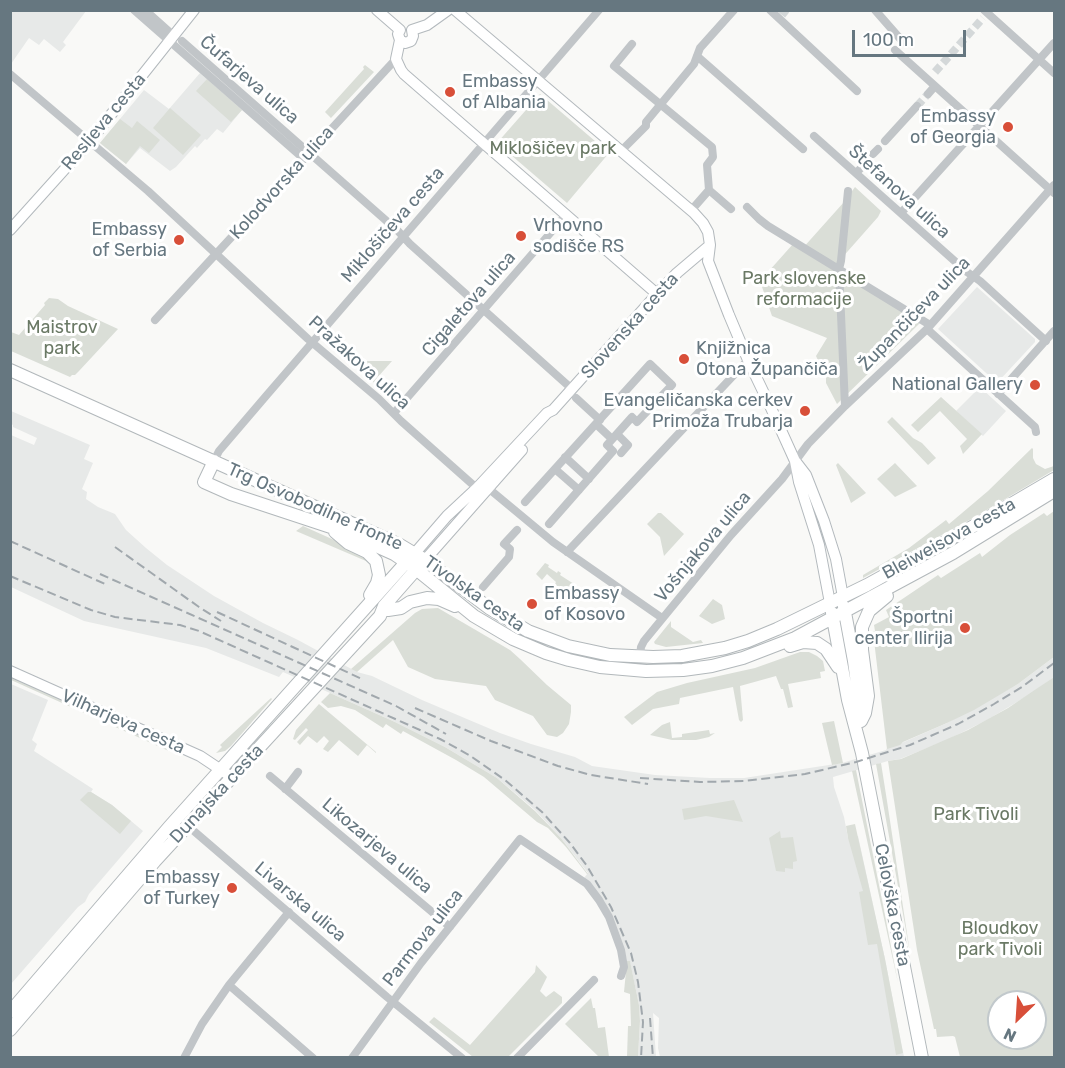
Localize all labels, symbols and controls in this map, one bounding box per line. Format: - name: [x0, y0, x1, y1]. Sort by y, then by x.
- scale bar: [855, 18, 969, 56]
- text: 100 m: [863, 29, 914, 51]
- street label: Čufarjeva ulica: [195, 31, 303, 129]
- street label: Resljeva cesta: [57, 69, 151, 175]
- place label: Embassy of Albania: [462, 71, 546, 113]
- marker: Embassy of Albania: [443, 85, 457, 99]
- place label: Embassy of Georgia: [910, 106, 996, 148]
- marker: Embassy of Georgia: [1001, 120, 1015, 134]
- street label: Kolodvorska ulica: [225, 122, 339, 244]
- park label: Miklošičev park: [489, 138, 617, 160]
- street label: Štefanova ulica: [844, 141, 954, 243]
- street label: Miklošičeva cesta: [337, 163, 449, 287]
- place label: Vrhovno sodišče RS: [533, 215, 624, 258]
- place label: Embassy of Serbia: [91, 219, 167, 262]
- marker: Vrhovno sodišče RS: [514, 229, 528, 243]
- marker: Embassy of Serbia: [172, 233, 186, 247]
- street label: Cigaletova ulica: [418, 247, 520, 361]
- street label: Župančičeva ulica: [855, 252, 975, 376]
- park label: Park slovenske reformacije: [742, 268, 866, 310]
- street label: Slovenska cesta: [577, 269, 683, 383]
- street label: Pražakova ulica: [304, 312, 414, 414]
- park label: Maistrov park: [26, 317, 98, 360]
- place label: Knjižnica Otona Župančiča: [696, 338, 838, 380]
- marker: Knjižnica Otona Župančiča: [677, 352, 691, 366]
- place label: National Gallery: [891, 374, 1023, 396]
- marker: National Gallery: [1028, 378, 1042, 392]
- place label: Evangeličanska cerkev Primoža Trubarja: [604, 390, 793, 432]
- marker: Evangeličanska cerkev Primoža Trubarja: [798, 404, 812, 418]
- street label: Trg Osvobodilne fronte: [224, 459, 406, 555]
- street label: Vošnjakova ulica: [650, 487, 756, 607]
- street label: Bleiweisova cesta: [879, 493, 1019, 585]
- street label: Tivolska cesta: [420, 551, 528, 637]
- place label: Embassy of Kosovo: [544, 583, 625, 626]
- marker: Embassy of Kosovo: [525, 597, 539, 611]
- place label: Športni center Ilirija: [854, 607, 953, 650]
- marker: Športni center Ilirija: [958, 621, 972, 635]
- street label: Vilharjeva cesta: [58, 685, 188, 759]
- street label: Dunajska cesta: [166, 740, 268, 848]
- street label: Likozarjeva ulica: [317, 794, 437, 898]
- park label: Park Tivoli: [933, 804, 1019, 826]
- street label: Celovška cesta: [869, 842, 915, 968]
- street label: Livarska ulica: [250, 857, 350, 947]
- place label: Embassy of Turkey: [143, 867, 220, 910]
- marker: Embassy of Turkey: [225, 881, 239, 895]
- street label: Parmova ulica: [378, 885, 468, 991]
- park label: Bloudkov park Tivoli: [958, 918, 1042, 960]
- north arrow: [987, 990, 1047, 1050]
- text: N: [1001, 1024, 1019, 1046]

